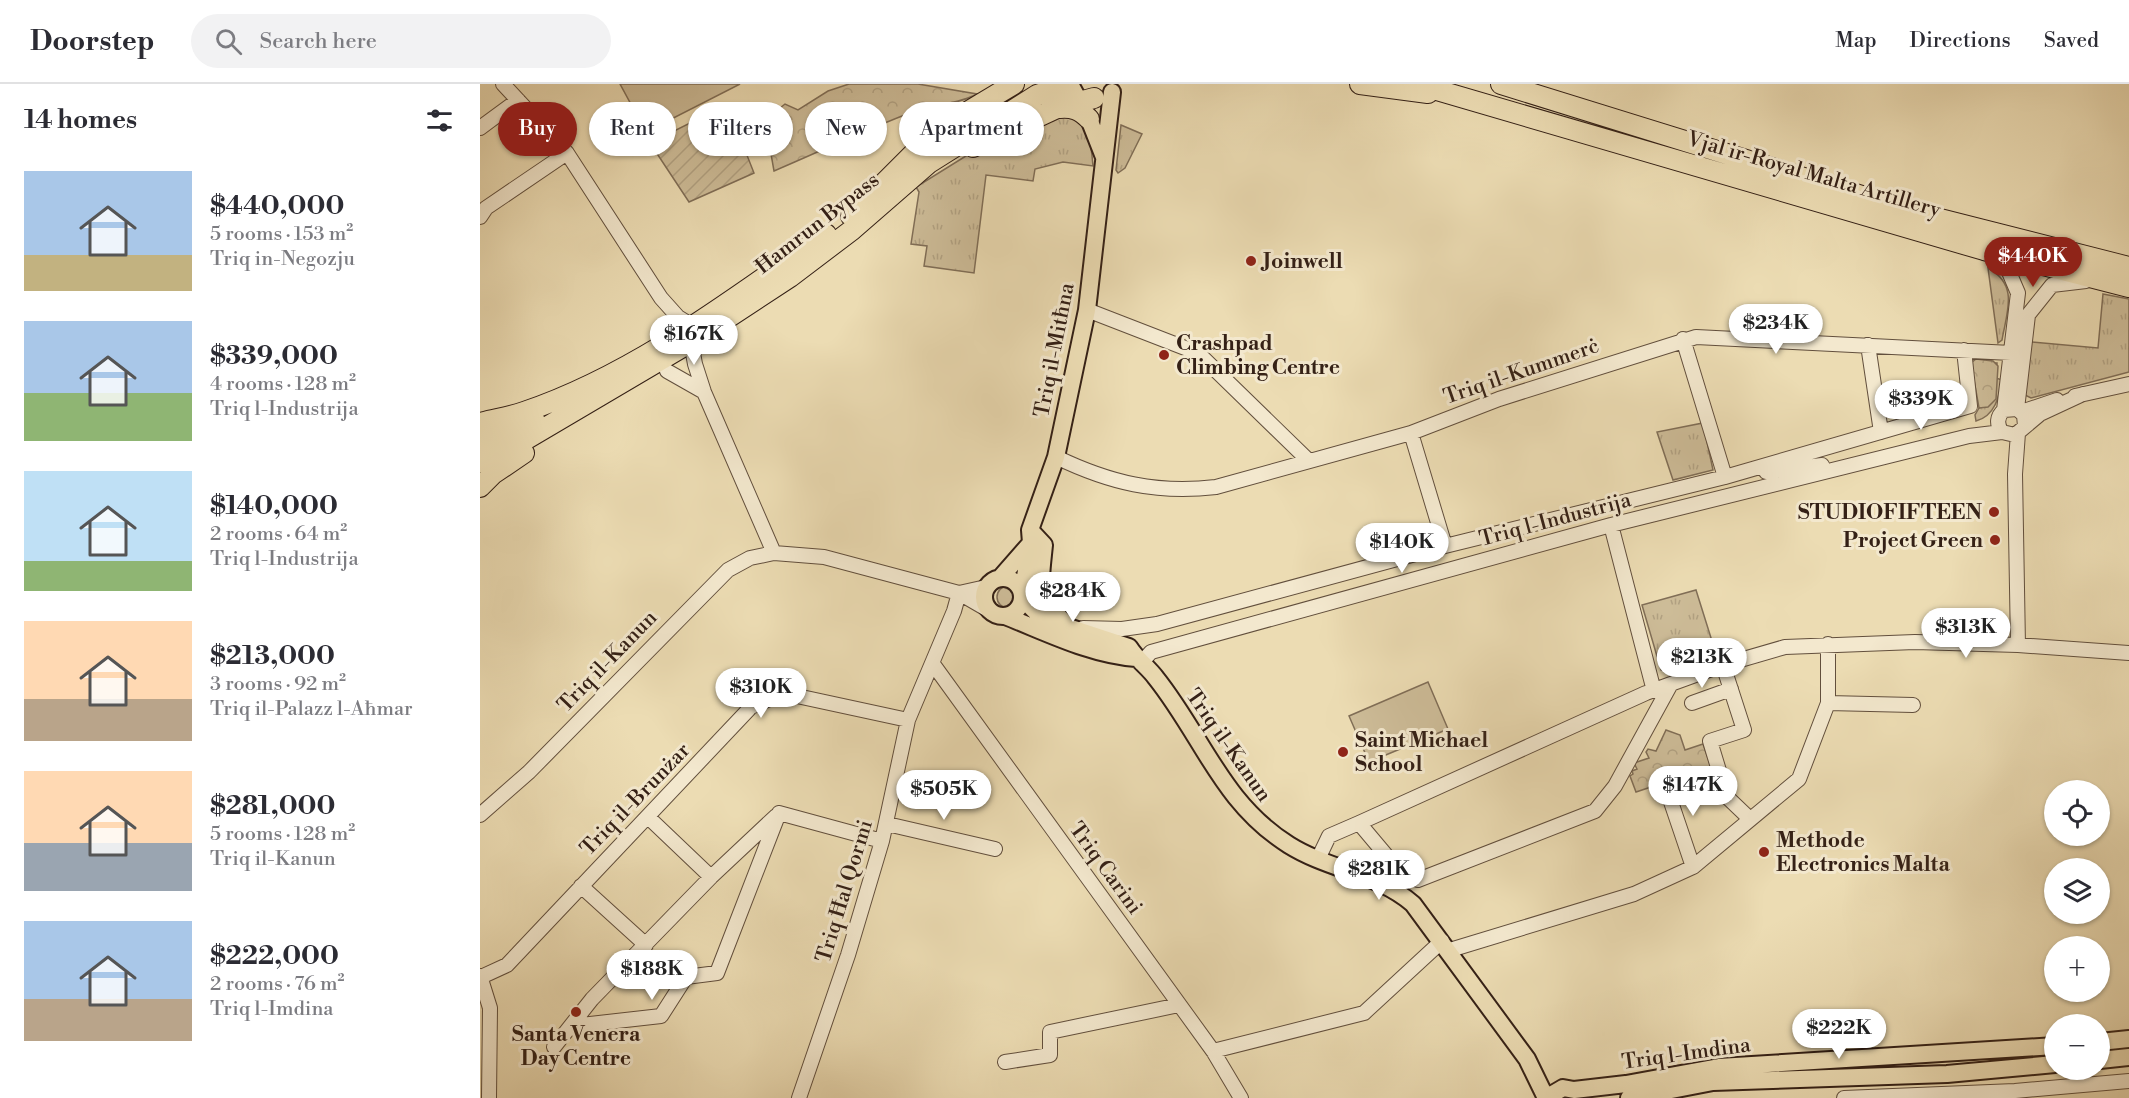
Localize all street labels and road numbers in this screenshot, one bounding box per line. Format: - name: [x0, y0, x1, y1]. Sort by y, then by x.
- street label: Vjal ir-Royal Malta Artillery: [1683, 126, 1944, 224]
- street label: Ħamrun Bypass: [751, 167, 885, 280]
- street label: Triq il-Mitħna: [1029, 280, 1081, 420]
- street label: Triq il-Kummerċ: [1440, 333, 1602, 411]
- street label: Triq l-Industrija: [1477, 487, 1634, 553]
- street label: Triq il-Kanun: [553, 605, 663, 718]
- street label: Triq il-Kanun: [1180, 684, 1277, 807]
- street label: Triq il-Brunżar: [575, 738, 696, 862]
- street label: Triq Ħal Qormi: [811, 817, 879, 966]
- street label: Triq Carini: [1063, 817, 1147, 920]
- street label: Triq l-Imdina: [1620, 1032, 1753, 1076]

